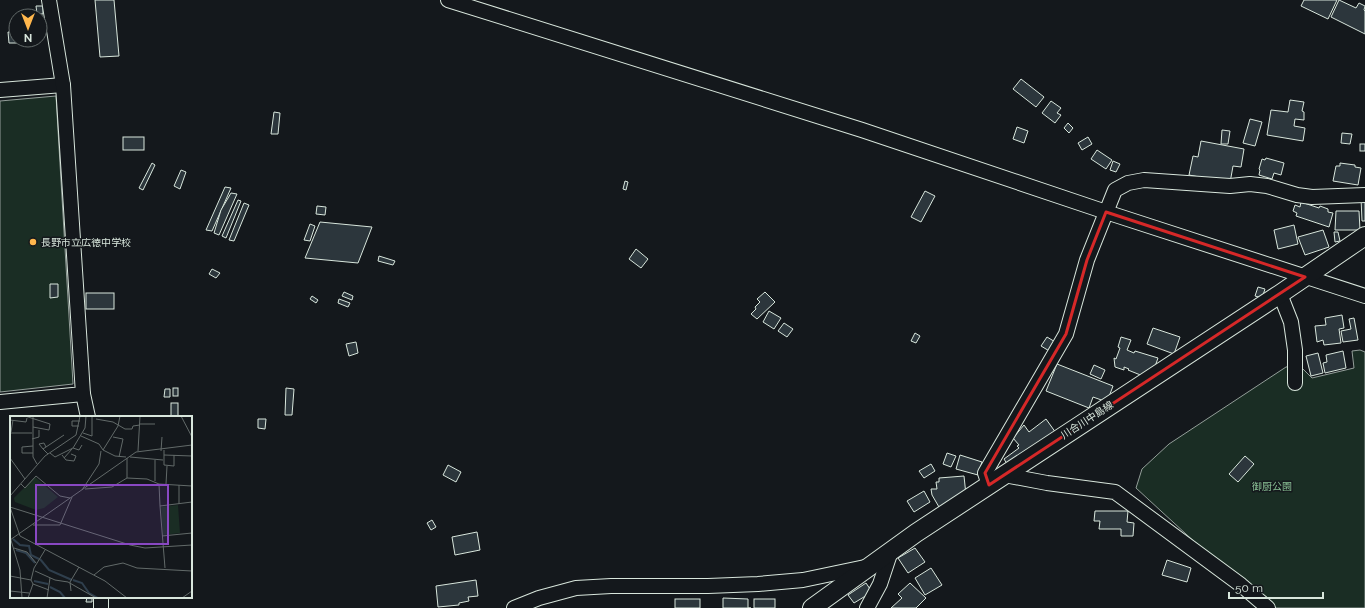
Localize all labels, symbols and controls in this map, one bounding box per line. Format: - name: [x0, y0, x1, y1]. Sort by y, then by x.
- north arrow: [8, 8, 48, 48]
- text: N: [24, 31, 32, 44]
- marker: 長野市立広徳中学校: [28, 237, 38, 247]
- place label: 長野市立広徳中学校: [41, 237, 131, 248]
- street label: 川合川中島線: [1059, 399, 1115, 441]
- inset map: [10, 416, 192, 598]
- park label: 御厨公園: [1252, 481, 1292, 492]
- scale bar: [1229, 574, 1323, 600]
- text: 50 m: [1235, 581, 1263, 595]

